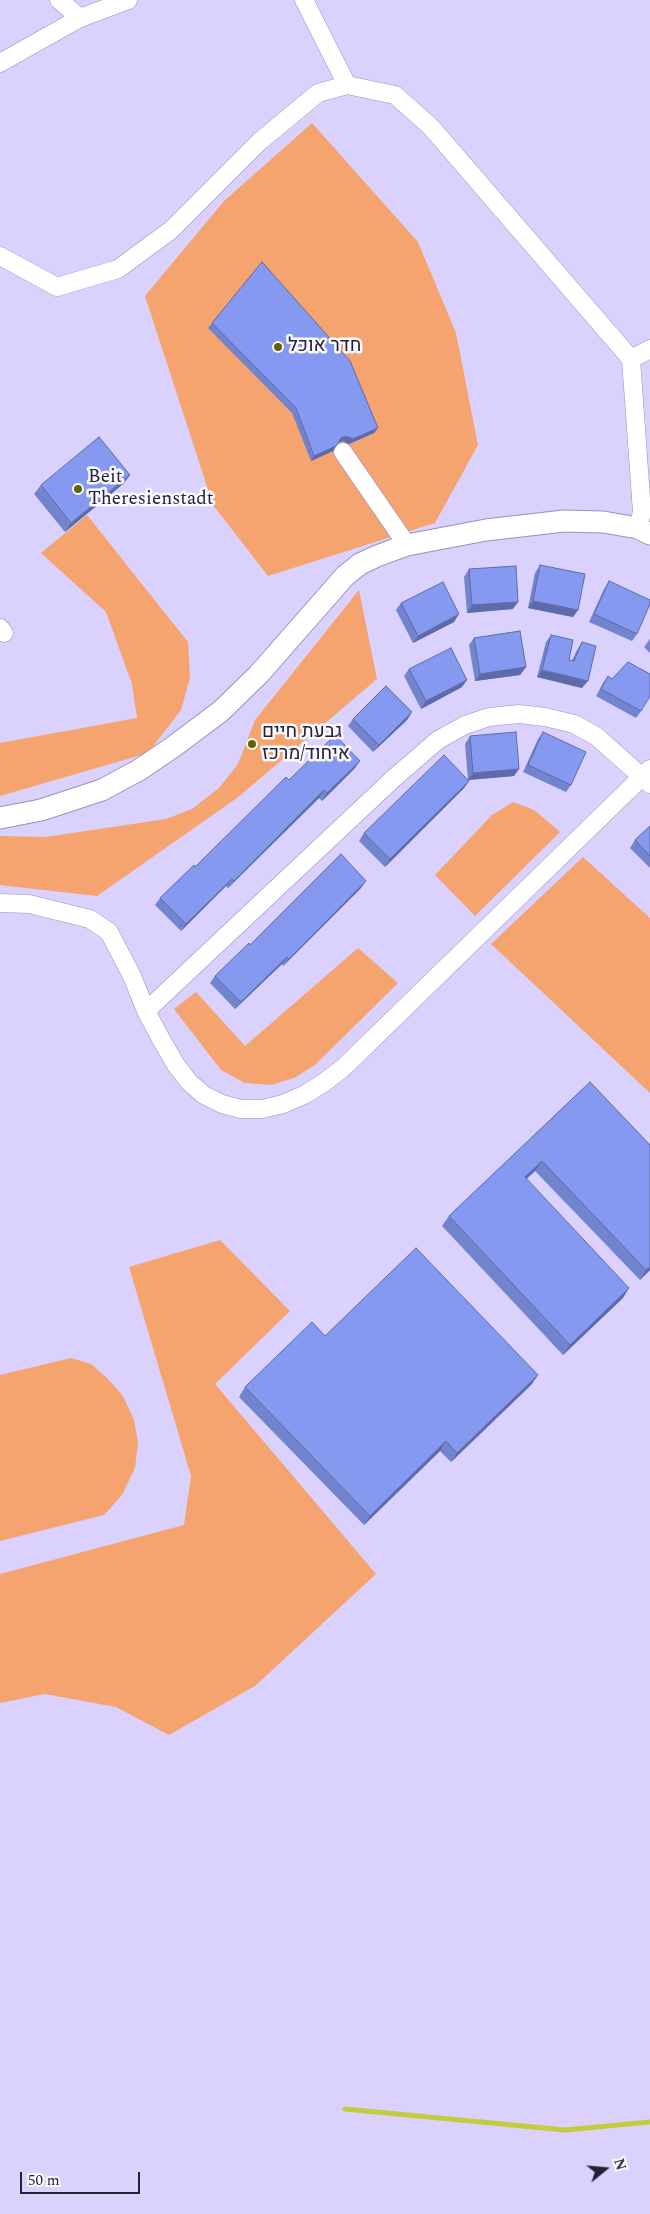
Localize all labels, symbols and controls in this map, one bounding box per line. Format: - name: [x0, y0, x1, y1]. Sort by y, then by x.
- place label: חדר אוכל: [288, 336, 361, 358]
- marker: חדר אוכל: [272, 341, 284, 353]
- place label: Beit Theresienstadt: [88, 467, 214, 511]
- marker: Beit Theresienstadt: [72, 483, 84, 495]
- place label: גבעת חיים איחוד/מרכז: [262, 722, 350, 766]
- marker: גבעת חיים איחוד/מרכז: [246, 738, 258, 750]
- north arrow: [580, 2144, 630, 2194]
- text: N: [608, 2156, 632, 2173]
- scale bar: [22, 2162, 142, 2194]
- text: 50 m: [28, 2169, 60, 2192]

